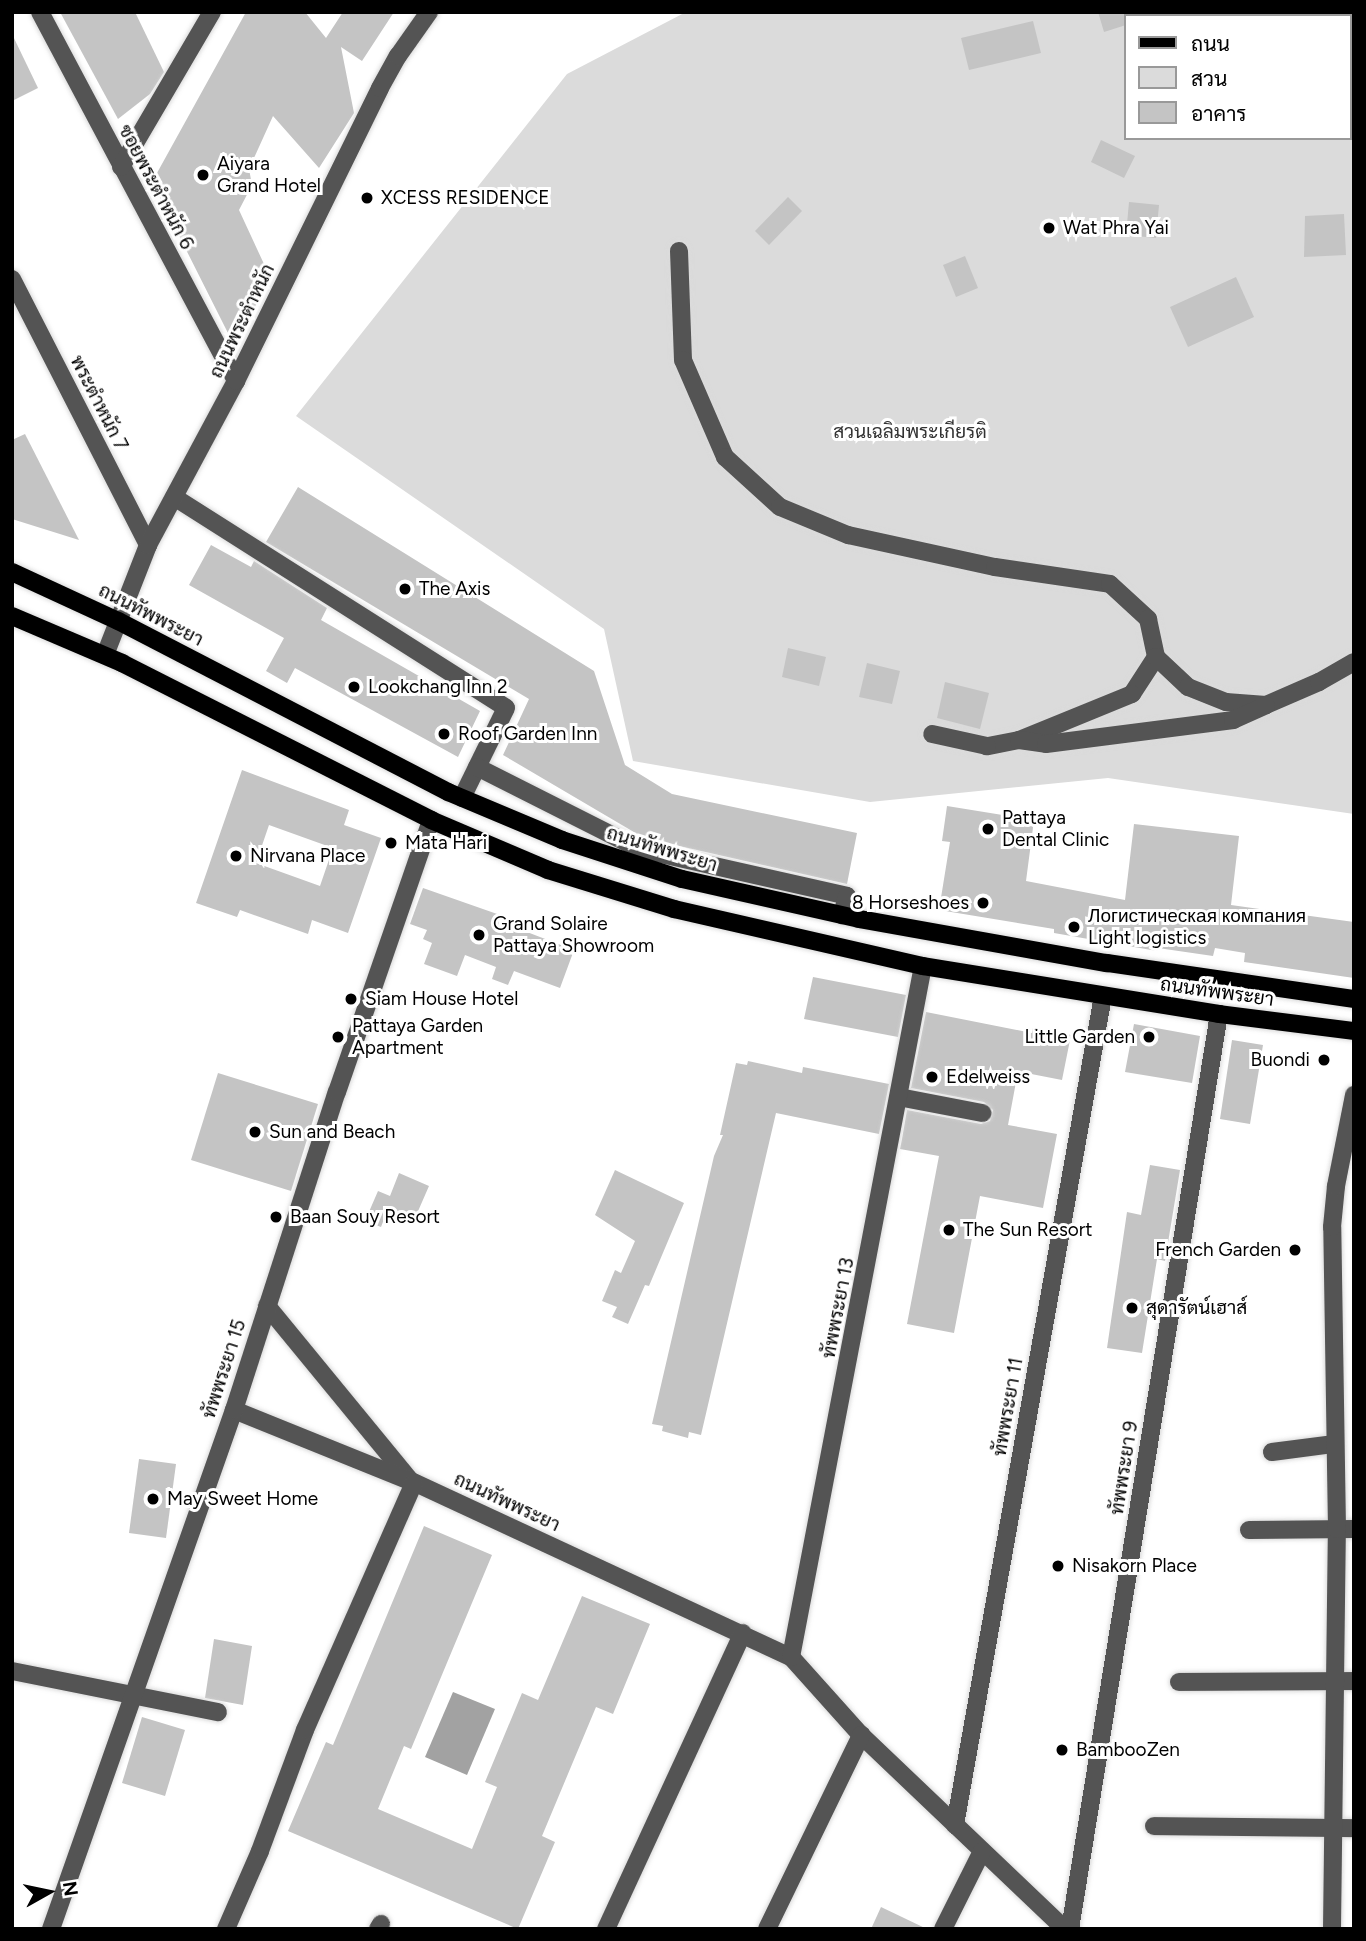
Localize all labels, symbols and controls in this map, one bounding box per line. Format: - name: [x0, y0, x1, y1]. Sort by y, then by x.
- legend: [1124, 14, 1352, 140]
- text: ถนน: [1191, 31, 1230, 56]
- text: สวน: [1191, 66, 1227, 91]
- text: อาคาร: [1191, 101, 1247, 126]
- street label: ซอยพระตำหนัก 6: [114, 121, 198, 253]
- place label: Aiyara Grand Hotel: [217, 153, 321, 197]
- marker: Aiyara Grand Hotel: [195, 167, 211, 183]
- place label: XCESS RESIDENCE: [381, 187, 550, 209]
- marker: XCESS RESIDENCE: [359, 190, 375, 206]
- place label: Wat Phra Yai: [1063, 217, 1169, 239]
- marker: Wat Phra Yai: [1041, 220, 1057, 236]
- street label: ถนนพระตำหนัก: [205, 260, 279, 382]
- street label: พระตำหนัก 7: [65, 352, 133, 454]
- park label: สวนเฉลิมพระเกียรติ: [833, 421, 987, 443]
- place label: The Axis: [419, 578, 490, 600]
- street label: ถนนทัพพระยา: [95, 579, 207, 651]
- marker: The Axis: [397, 581, 413, 597]
- place label: Lookchang Inn 2: [368, 676, 508, 698]
- marker: Lookchang Inn 2: [346, 679, 362, 695]
- place label: Roof Garden Inn: [458, 723, 597, 745]
- marker: Roof Garden Inn: [436, 726, 452, 742]
- place label: Pattaya Dental Clinic: [1002, 807, 1109, 851]
- street label: ถนนทัพพระยา: [604, 821, 720, 877]
- marker: Pattaya Dental Clinic: [980, 821, 996, 837]
- place label: Mata Hari: [405, 832, 487, 854]
- marker: Mata Hari: [383, 835, 399, 851]
- place label: Nirvana Place: [250, 845, 365, 867]
- marker: Nirvana Place: [228, 848, 244, 864]
- place label: 8 Horseshoes: [852, 892, 969, 914]
- marker: 8 Horseshoes: [975, 895, 991, 911]
- place label: Логистическая компания Light logistics: [1088, 905, 1306, 949]
- place label: Grand Solaire Pattaya Showroom: [493, 913, 654, 957]
- marker: Логистическая компания Light logistics: [1066, 919, 1082, 935]
- marker: Grand Solaire Pattaya Showroom: [471, 927, 487, 943]
- street label: ถนนทัพพระยา: [1159, 973, 1275, 1011]
- place label: Siam House Hotel: [365, 988, 518, 1010]
- marker: Siam House Hotel: [343, 991, 359, 1007]
- place label: Pattaya Garden Apartment: [352, 1015, 483, 1059]
- place label: Little Garden: [1024, 1026, 1135, 1048]
- marker: Pattaya Garden Apartment: [330, 1029, 346, 1045]
- marker: Little Garden: [1141, 1029, 1157, 1045]
- place label: Buondi: [1251, 1049, 1310, 1071]
- marker: Buondi: [1316, 1052, 1332, 1068]
- place label: Edelweiss: [946, 1066, 1030, 1088]
- marker: Edelweiss: [924, 1069, 940, 1085]
- place label: Sun and Beach: [269, 1121, 395, 1143]
- marker: Sun and Beach: [247, 1124, 263, 1140]
- place label: Baan Souy Resort: [290, 1206, 440, 1228]
- marker: Baan Souy Resort: [268, 1209, 284, 1225]
- place label: The Sun Resort: [963, 1219, 1092, 1241]
- marker: The Sun Resort: [941, 1222, 957, 1238]
- place label: French Garden: [1155, 1239, 1281, 1261]
- marker: French Garden: [1287, 1242, 1303, 1258]
- street label: ทัพพระยา 13: [817, 1256, 859, 1360]
- place label: สุดารัตน์เฮาส์: [1146, 1297, 1247, 1319]
- marker: สุดารัตน์เฮาส์: [1124, 1300, 1140, 1316]
- street label: ทัพพระยา 15: [197, 1317, 251, 1421]
- street label: ทัพพระยา 11: [988, 1356, 1028, 1458]
- street label: ทัพพระยา 9: [1105, 1419, 1143, 1517]
- street label: ถนนทัพพระยา: [450, 1467, 564, 1537]
- place label: May Sweet Home: [167, 1488, 318, 1510]
- marker: May Sweet Home: [145, 1491, 161, 1507]
- place label: Nisakorn Place: [1072, 1555, 1197, 1577]
- marker: Nisakorn Place: [1050, 1558, 1066, 1574]
- place label: BambooZen: [1076, 1739, 1180, 1761]
- marker: BambooZen: [1054, 1742, 1070, 1758]
- north arrow: [14, 1857, 84, 1927]
- text: N: [58, 1880, 83, 1898]

